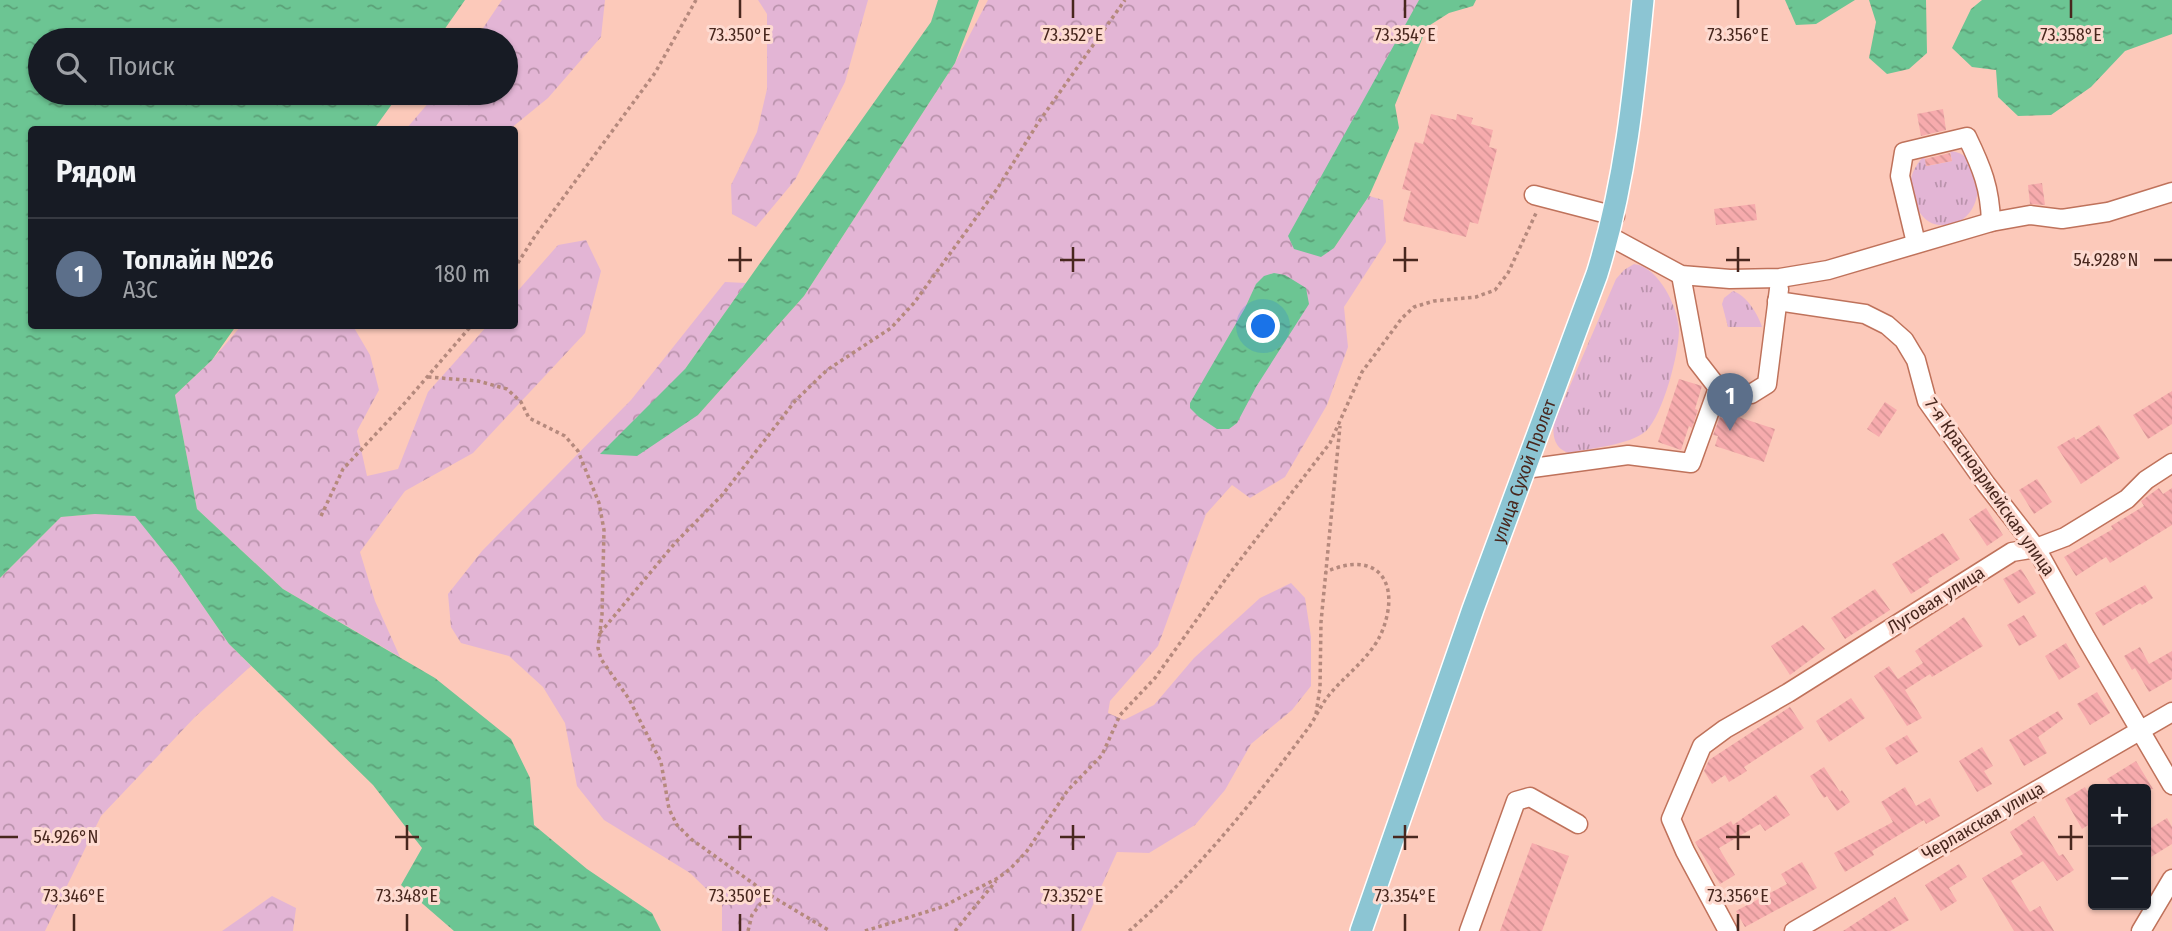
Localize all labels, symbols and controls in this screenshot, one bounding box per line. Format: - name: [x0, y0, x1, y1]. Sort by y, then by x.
- text: 73.350°E: [709, 24, 771, 46]
- text: 73.352°E: [1043, 24, 1103, 46]
- text: 73.354°E: [1374, 24, 1436, 46]
- text: 73.356°E: [1707, 24, 1769, 46]
- text: 73.358°E: [2040, 24, 2102, 46]
- search box: [28, 28, 518, 105]
- icon: search: [52, 48, 90, 86]
- text: Поиск: [108, 51, 175, 82]
- text: Рядом: [56, 154, 136, 190]
- text: Топлайн №26: [123, 245, 274, 276]
- text: 54.928°N: [2073, 249, 2139, 271]
- text: 1: [74, 260, 84, 288]
- text: 180 m: [434, 260, 490, 288]
- text: АЗС: [123, 276, 158, 304]
- your location: [1246, 309, 1280, 343]
- pin: 1: [1707, 373, 1753, 431]
- street label: 7-я Красноармейская улица: [1920, 394, 2060, 580]
- street label: улица Сухой Пролет: [1487, 396, 1561, 546]
- street label: Луговая улица: [1883, 561, 1989, 639]
- street label: Черлакская улица: [1918, 777, 2048, 865]
- map controls: [2088, 784, 2151, 910]
- button: +: [2088, 784, 2151, 847]
- text: 54.926°N: [34, 826, 98, 848]
- button: −: [2088, 847, 2151, 910]
- text: 73.346°E: [43, 885, 105, 907]
- text: 73.348°E: [376, 885, 438, 907]
- text: 73.350°E: [709, 885, 771, 907]
- text: 73.352°E: [1043, 885, 1103, 907]
- text: 73.354°E: [1374, 885, 1436, 907]
- text: 73.356°E: [1707, 885, 1769, 907]

